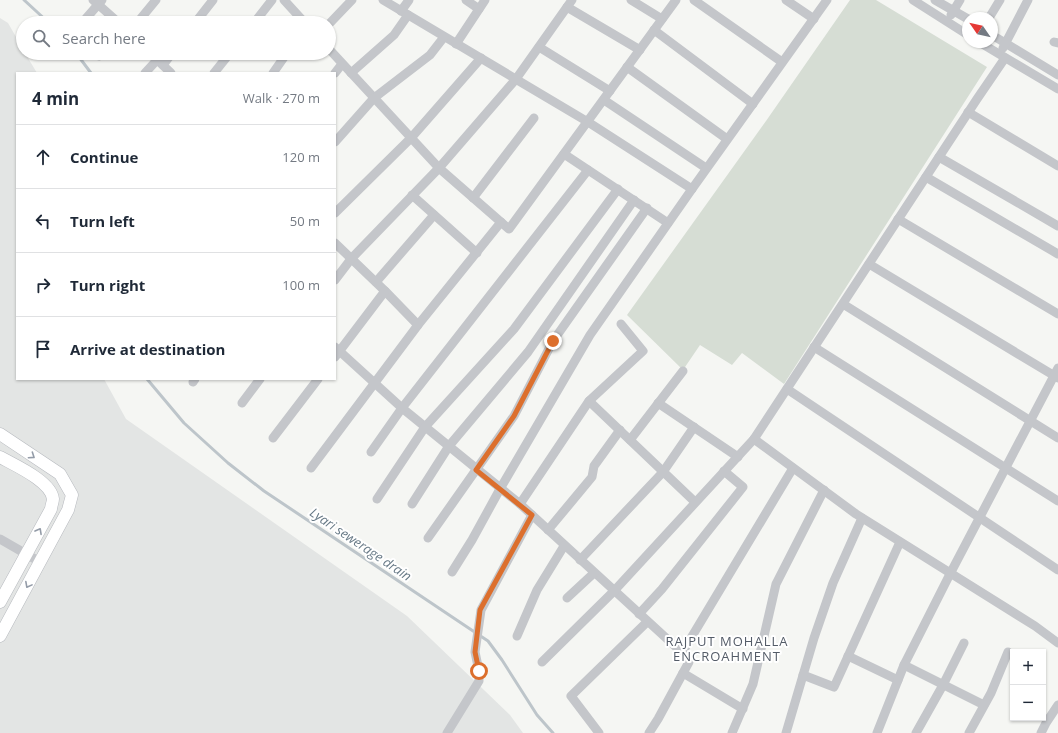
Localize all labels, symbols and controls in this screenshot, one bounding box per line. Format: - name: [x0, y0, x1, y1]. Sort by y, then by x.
- north arrow: [962, 12, 998, 48]
- search box: [16, 16, 336, 60]
- icon: search: [30, 27, 52, 49]
- text: Search here: [62, 28, 146, 48]
- text: 4 min: [32, 87, 79, 110]
- text: Walk · 270 m: [243, 89, 320, 107]
- icon: ahead: [32, 146, 54, 168]
- text: Continue: [70, 147, 138, 167]
- text: 120 m: [282, 148, 320, 166]
- icon: left: [32, 210, 54, 232]
- text: Turn left: [70, 211, 135, 231]
- text: 50 m: [290, 212, 320, 230]
- icon: right: [32, 274, 54, 296]
- text: Turn right: [70, 275, 145, 295]
- text: 100 m: [282, 276, 320, 294]
- route end: [544, 332, 562, 350]
- icon: arrive: [32, 338, 54, 360]
- text: Arrive at destination: [70, 339, 225, 359]
- one-way arrow: [28, 451, 35, 458]
- water label: Lyari sewerage drain: [307, 503, 415, 585]
- one-way arrow: [34, 528, 41, 535]
- one-way arrow: [25, 581, 32, 588]
- district label: RAJPUT MOHALLA ENCROAHMENT: [666, 632, 788, 665]
- map controls: [1010, 649, 1046, 721]
- button: +: [1010, 649, 1046, 685]
- route start: [470, 662, 488, 680]
- button: −: [1010, 685, 1046, 721]

